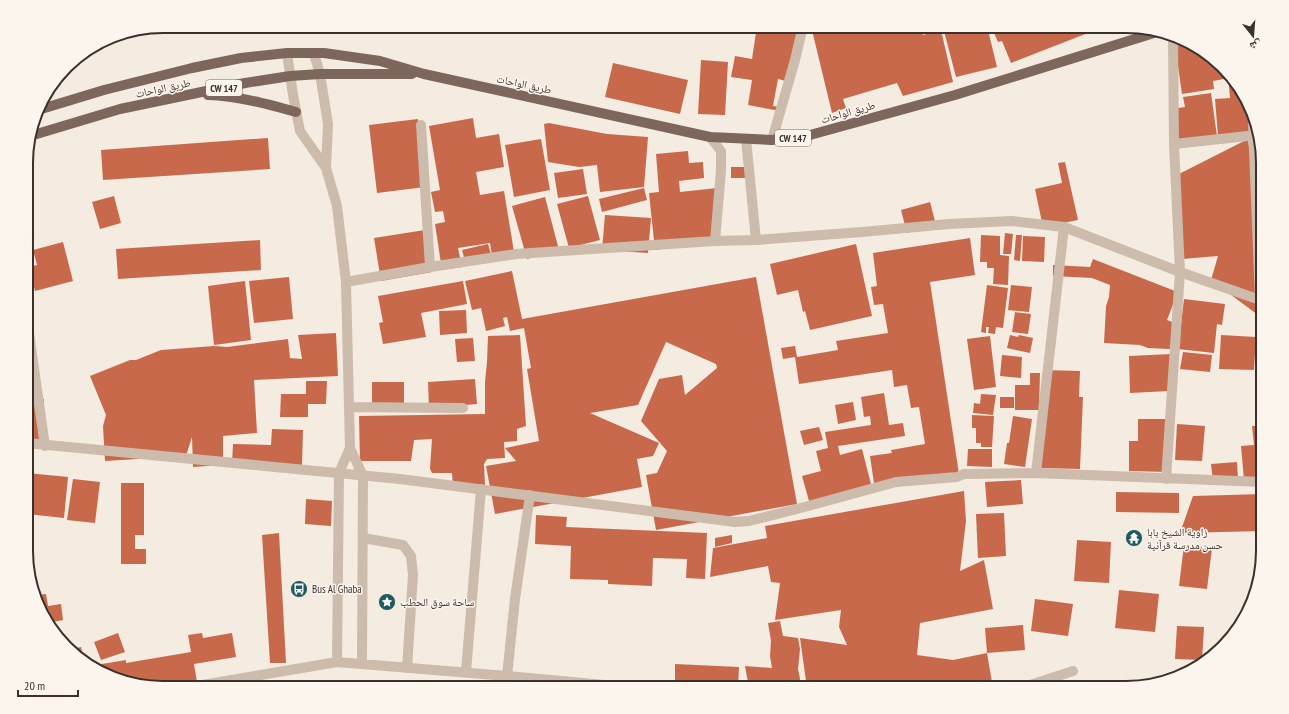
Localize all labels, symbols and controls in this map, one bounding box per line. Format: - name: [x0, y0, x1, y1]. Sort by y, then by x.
- north arrow: [1233, 16, 1273, 56]
- text: ش: [1248, 36, 1264, 54]
- street label: طريق الواحات: [495, 71, 553, 97]
- street label: طريق الواحات: [134, 75, 192, 101]
- road number: CW 147: [206, 80, 242, 96]
- street label: طريق الواحات: [819, 98, 877, 126]
- road number: CW 147: [775, 130, 811, 146]
- place label: زاوية الشيخ بابا حسن مدرسة قرآنية: [1147, 525, 1223, 552]
- temple icon: زاوية الشيخ بابا حسن مدرسة قرآنية: [1124, 528, 1144, 548]
- bus stop icon: Bus Al Ghaba: [289, 579, 309, 599]
- place label: Bus Al Ghaba: [312, 582, 362, 596]
- place icon: ساحة سوق الحطب: [377, 592, 397, 612]
- place label: ساحة سوق الحطب: [400, 595, 474, 609]
- scale bar: [18, 672, 78, 698]
- text: 20 m: [24, 678, 45, 693]

